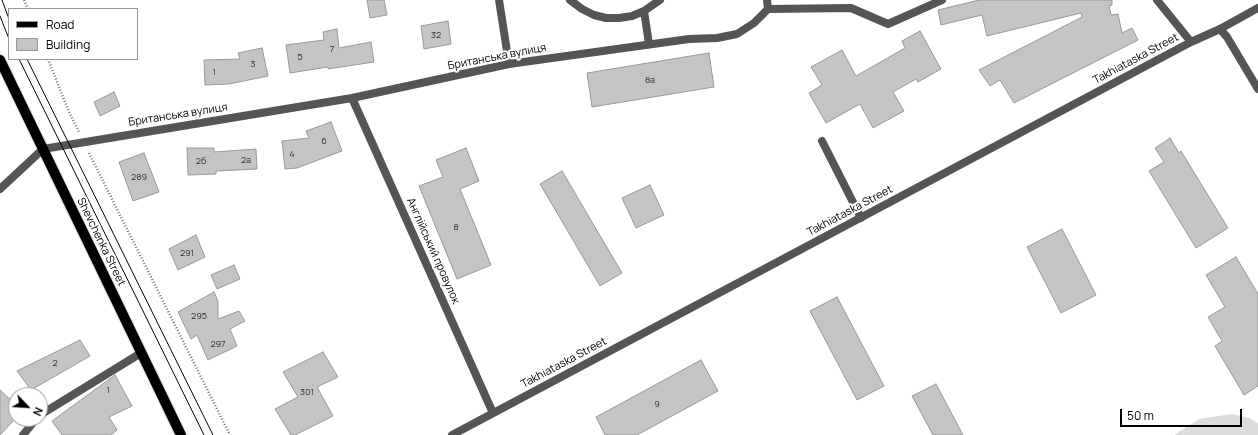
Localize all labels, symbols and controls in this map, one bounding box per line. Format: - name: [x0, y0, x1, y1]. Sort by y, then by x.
- legend: [8, 8, 138, 60]
- text: Road: [46, 16, 74, 33]
- house number: 32: [431, 30, 441, 40]
- street label: Takhiataska Street: [1091, 31, 1181, 87]
- text: Building: [46, 36, 90, 53]
- street label: Британська вулиця: [447, 41, 547, 73]
- house number: 7: [330, 44, 334, 54]
- house number: 5: [297, 52, 303, 62]
- house number: 3: [251, 59, 255, 69]
- house number: 1: [212, 67, 216, 77]
- house number: 8а: [645, 75, 655, 85]
- street label: Британська вулиця: [128, 101, 228, 129]
- house number: 6: [321, 136, 327, 146]
- house number: 4: [289, 149, 295, 159]
- house number: 2а: [241, 155, 251, 165]
- house number: 2б: [196, 156, 206, 166]
- house number: 289: [131, 172, 147, 182]
- street label: Takhiataska Street: [805, 183, 895, 239]
- street label: Shevchenka Street: [74, 196, 128, 288]
- street label: Англійський провулок: [404, 196, 462, 306]
- house number: 8: [453, 222, 459, 232]
- house number: 291: [180, 248, 194, 258]
- house number: 295: [191, 311, 207, 321]
- street label: Takhiataska Street: [519, 335, 609, 391]
- house number: 297: [210, 339, 226, 349]
- house number: 2: [52, 358, 58, 368]
- house number: 1: [106, 385, 110, 395]
- north arrow: [8, 387, 48, 427]
- house number: 301: [300, 387, 314, 397]
- house number: 9: [654, 399, 660, 409]
- scale bar: [1122, 401, 1244, 427]
- text: N: [30, 405, 47, 419]
- text: 50 m: [1127, 407, 1154, 424]

